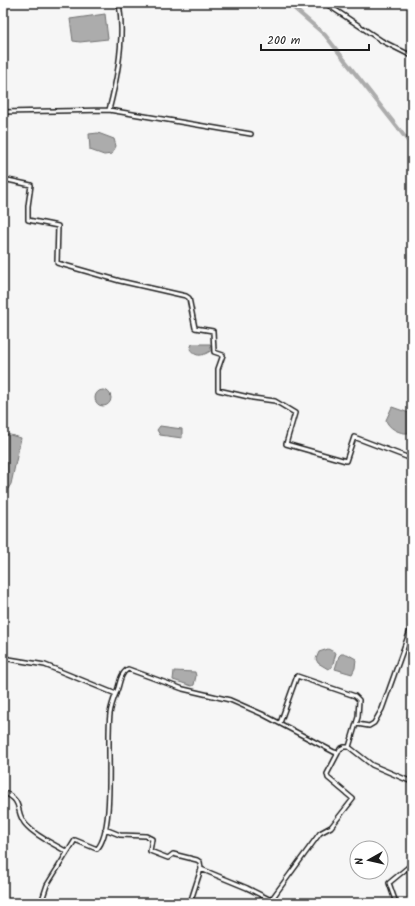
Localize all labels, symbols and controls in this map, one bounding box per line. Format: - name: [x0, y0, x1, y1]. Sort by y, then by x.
- scale bar: [261, 26, 369, 52]
- text: 200 m: [267, 31, 301, 50]
- north arrow: [349, 840, 389, 880]
- text: N: [351, 857, 369, 866]

